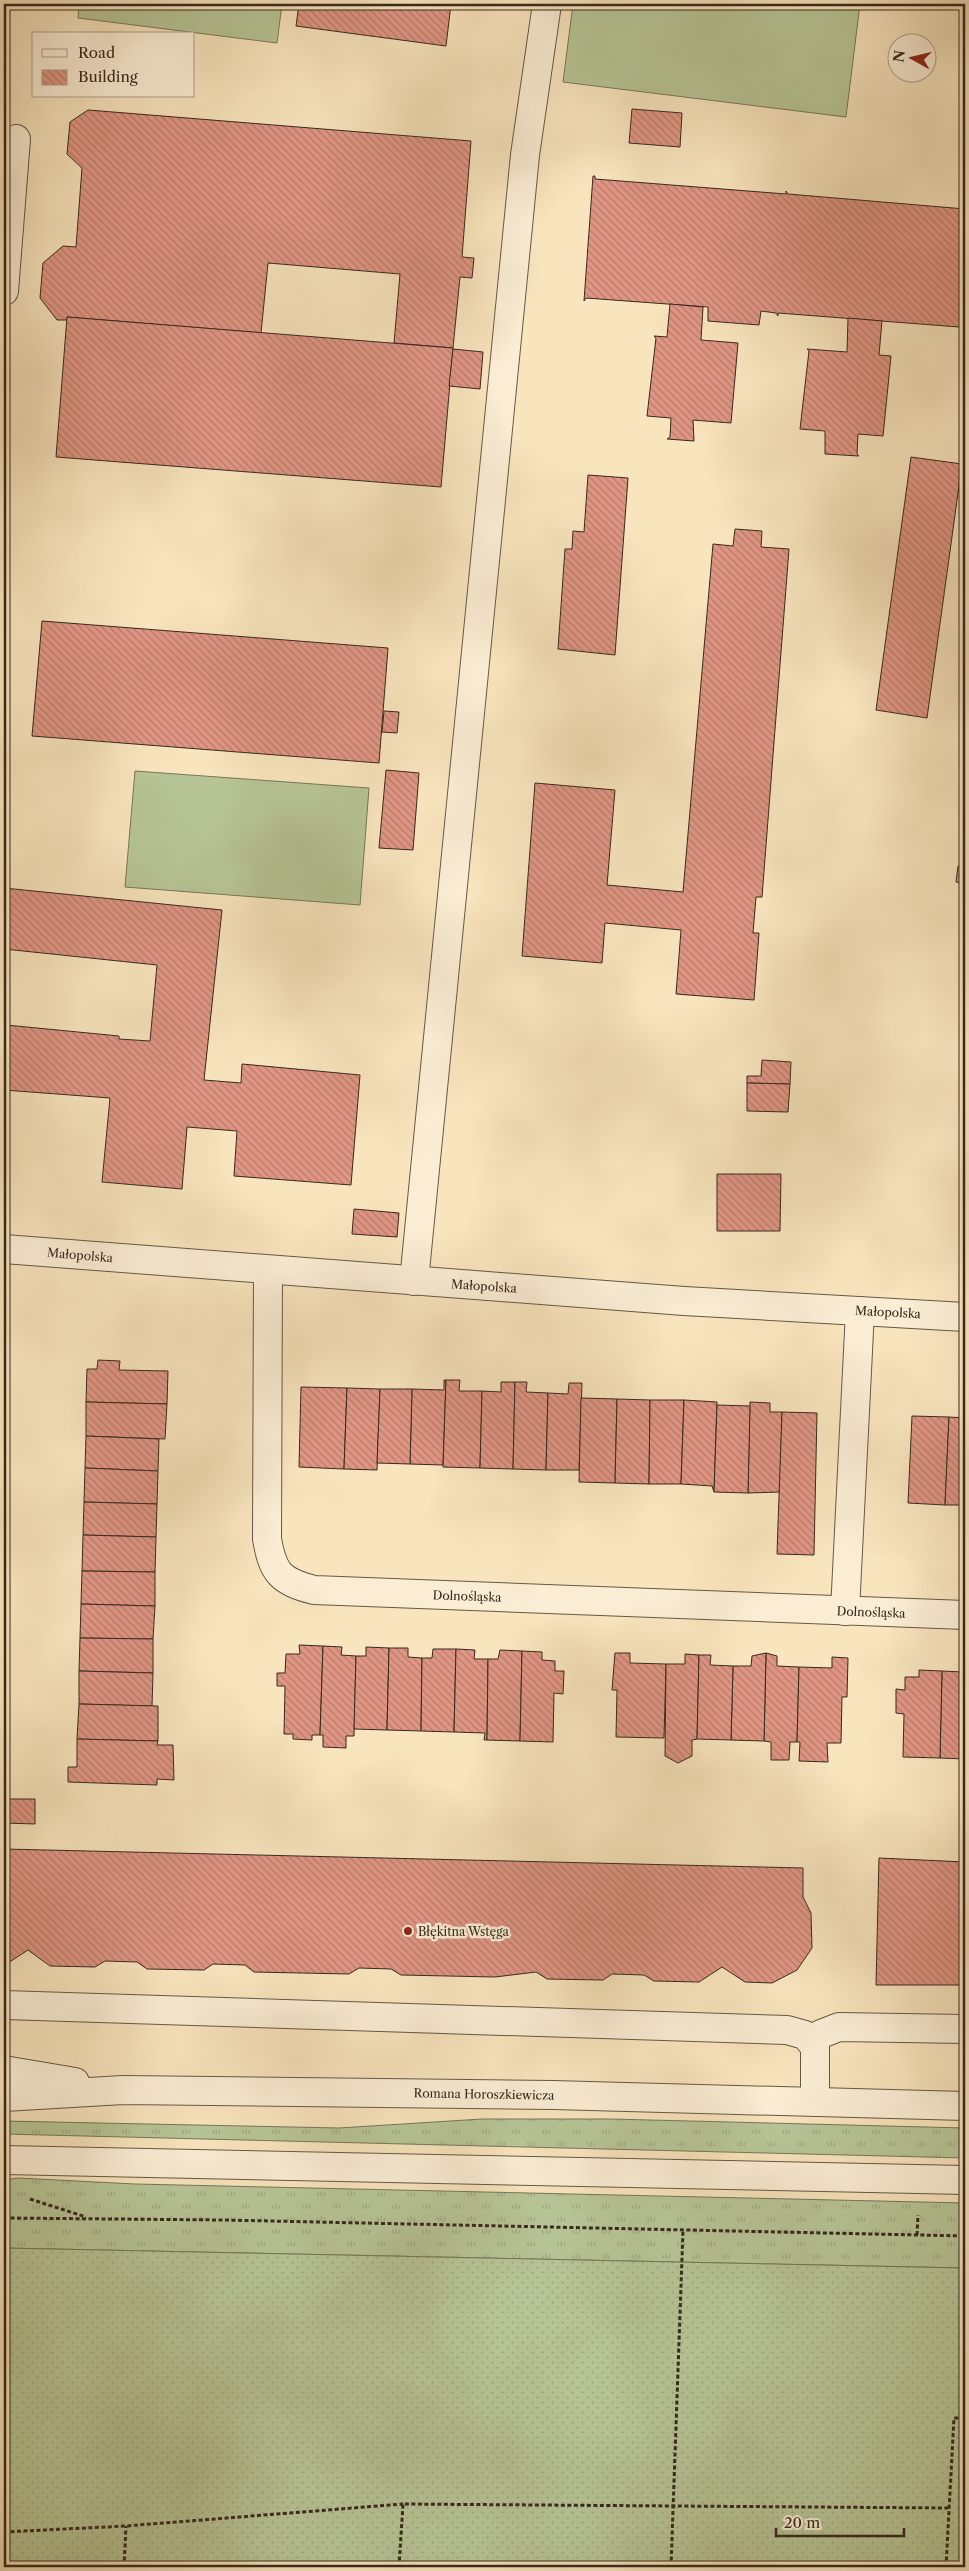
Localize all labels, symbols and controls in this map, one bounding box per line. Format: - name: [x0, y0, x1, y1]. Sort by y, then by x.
- legend: [32, 32, 195, 98]
- north arrow: [886, 32, 936, 82]
- text: Road: [78, 43, 115, 62]
- text: N: [889, 49, 909, 63]
- text: Building: [78, 67, 138, 86]
- street label: Małopolska: [47, 1245, 114, 1265]
- street label: Małopolska: [451, 1276, 518, 1296]
- street label: Małopolska: [855, 1303, 922, 1321]
- street label: Dolnośląska: [432, 1587, 502, 1605]
- street label: Dolnośląska: [836, 1603, 906, 1621]
- place label: Błękitna Wstęga: [418, 1924, 510, 1939]
- marker: Błękitna Wstęga: [402, 1925, 414, 1937]
- street label: Romana Horoszkiewicza: [413, 2085, 555, 2103]
- scale bar: [776, 2506, 904, 2538]
- text: 20 m: [784, 2513, 820, 2532]

